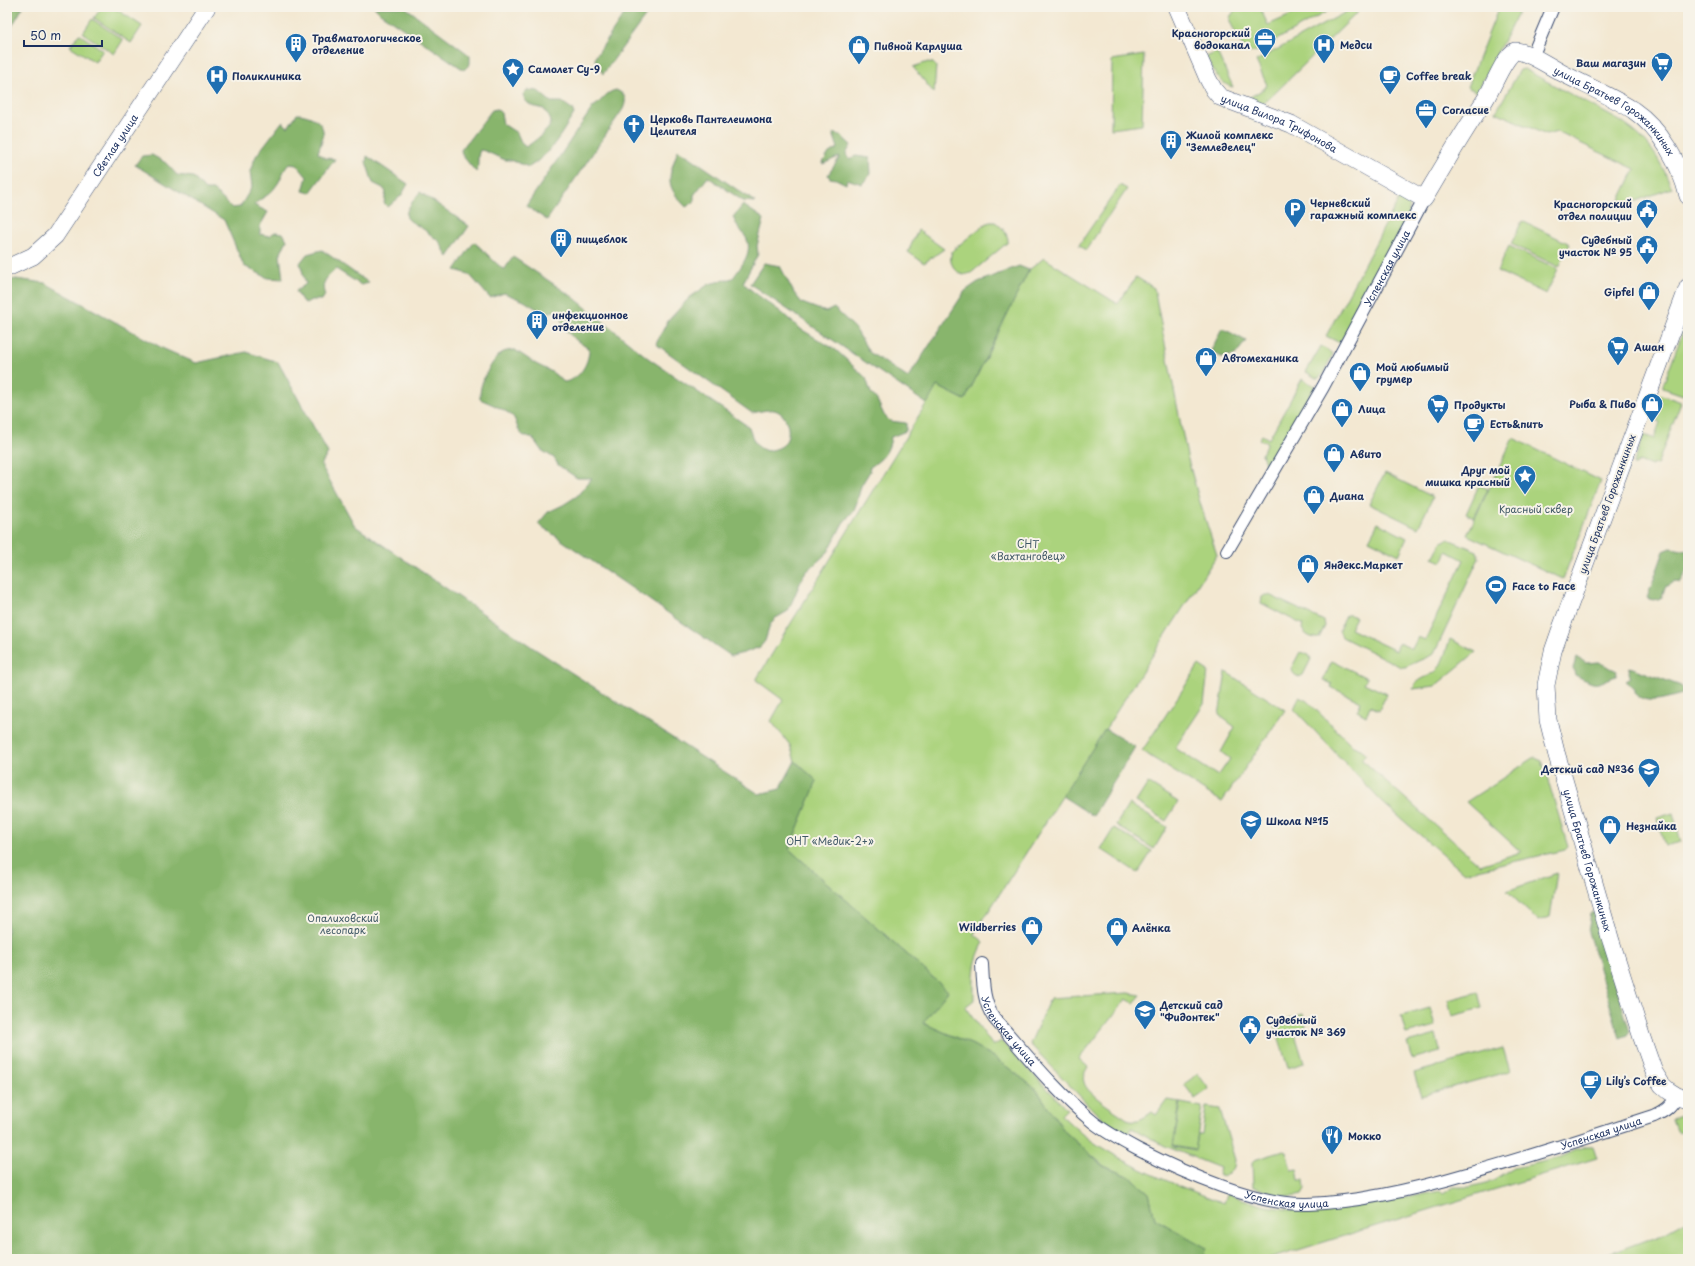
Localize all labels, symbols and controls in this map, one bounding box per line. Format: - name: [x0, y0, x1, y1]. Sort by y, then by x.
- scale bar: [24, 22, 102, 48]
- place label: Красногорский водоканал: [1172, 25, 1250, 52]
- text: 50 m: [30, 26, 61, 44]
- office icon: Красногорский водоканал: [1252, 26, 1278, 59]
- place label: Травматологическое отделение: [312, 30, 421, 57]
- building icon: Травматологическое отделение: [283, 31, 309, 64]
- hospital icon: Медси: [1311, 32, 1337, 65]
- shop icon: Пивной Карлуша: [846, 33, 872, 66]
- place label: Медси: [1340, 37, 1372, 52]
- place label: Пивной Карлуша: [874, 38, 963, 53]
- supermarket icon: Ваш магазин: [1649, 50, 1675, 83]
- place label: Ваш магазин: [1576, 55, 1646, 70]
- place icon: Самолет Су-9: [500, 56, 526, 89]
- place label: Самолет Су-9: [528, 61, 600, 76]
- street label: улица Братьев Горожанкиных: [1551, 62, 1679, 158]
- hospital icon: Поликлиника: [204, 63, 230, 96]
- cafe icon: Coffee break: [1377, 63, 1403, 96]
- place label: Поликлиника: [232, 68, 301, 83]
- place label: Coffee break: [1406, 68, 1472, 83]
- street label: улица Вилора Трифонова: [1219, 90, 1341, 156]
- office icon: Согласие: [1413, 97, 1439, 130]
- place label: Согласие: [1442, 102, 1489, 117]
- street label: Светлая улица: [88, 110, 141, 180]
- place label: Церковь Пантелеимона Целителя: [650, 111, 773, 138]
- church icon: Церковь Пантелеимона Целителя: [621, 112, 647, 145]
- place label: Жилой комплекс "Земледелец": [1185, 127, 1274, 154]
- building icon: Жилой комплекс "Земледелец": [1158, 128, 1184, 161]
- place label: Черневский гаражный комплекс: [1310, 195, 1417, 222]
- parking icon: Черневский гаражный комплекс: [1282, 196, 1308, 229]
- place label: Красногорский отдел полиции: [1554, 196, 1632, 223]
- public building icon: Красногорский отдел полиции: [1634, 197, 1660, 230]
- building icon: пищеблок: [548, 226, 574, 259]
- street label: Успенская улица: [1360, 226, 1413, 309]
- place label: пищеблок: [576, 231, 628, 246]
- place label: Судебный участок № 95: [1559, 232, 1632, 260]
- public building icon: Судебный участок № 95: [1634, 233, 1660, 266]
- shop icon: Gipfel: [1636, 279, 1662, 312]
- place label: Gipfel: [1604, 284, 1634, 299]
- place label: инфекционное отделение: [552, 307, 629, 334]
- building icon: инфекционное отделение: [524, 308, 550, 341]
- supermarket icon: Ашан: [1605, 334, 1631, 367]
- place label: Ашан: [1633, 339, 1665, 354]
- shop icon: Автомеханика: [1193, 345, 1219, 378]
- place label: Автомеханика: [1222, 350, 1299, 365]
- place label: Мой любимый грумер: [1376, 359, 1449, 387]
- shop icon: Мой любимый грумер: [1347, 360, 1373, 393]
- shop icon: Рыба & Пиво: [1639, 391, 1665, 424]
- supermarket icon: Продукты: [1425, 392, 1451, 425]
- shop icon: Лица: [1329, 396, 1355, 429]
- place label: Рыба & Пиво: [1569, 396, 1636, 411]
- place label: Продукты: [1454, 397, 1506, 412]
- place label: Лица: [1358, 401, 1386, 416]
- cafe icon: Есть&пить: [1461, 411, 1487, 444]
- place label: Есть&пить: [1490, 416, 1544, 431]
- street label: улица Братьев Горожанкиных: [1574, 432, 1639, 576]
- shop icon: Авито: [1321, 441, 1347, 474]
- place label: Авито: [1350, 446, 1381, 461]
- place label: Друг мой мишка красный: [1425, 462, 1510, 489]
- place icon: Друг мой мишка красный: [1512, 463, 1538, 496]
- shop icon: Диана: [1301, 483, 1327, 516]
- place label: Диана: [1329, 488, 1364, 503]
- park label: Красный сквер: [1499, 501, 1573, 516]
- park label: СНТ «Вахтанговец»: [991, 536, 1066, 563]
- shop icon: Яндекс.Маркет: [1295, 552, 1321, 585]
- place label: Яндекс.Маркет: [1324, 557, 1403, 572]
- sports icon: Face to Face: [1483, 573, 1509, 606]
- place label: Face to Face: [1512, 578, 1576, 593]
- school or university icon: Детский сад №36: [1636, 756, 1662, 789]
- place label: Детский сад №36: [1540, 761, 1634, 776]
- street label: улица Братьев Горожанкиных: [1560, 787, 1616, 933]
- school or university icon: Школа №15: [1238, 808, 1264, 841]
- place label: Школа №15: [1266, 813, 1329, 828]
- shop icon: Незнайка: [1597, 813, 1623, 846]
- place label: Незнайка: [1626, 818, 1677, 833]
- park label: ОНТ «Медик-2+»: [786, 833, 874, 848]
- park label: Опалиховский лесопарк: [307, 910, 379, 937]
- shop icon: Wildberries: [1019, 914, 1045, 947]
- shop icon: Алёнка: [1104, 915, 1130, 948]
- place label: Wildberries: [959, 919, 1016, 934]
- place label: Алёнка: [1132, 920, 1171, 935]
- street label: Успенская улица: [978, 995, 1041, 1069]
- place label: Детский сад "Фидонтек": [1159, 997, 1223, 1024]
- school or university icon: Детский сад "Фидонтек": [1132, 998, 1158, 1031]
- place label: Судебный участок № 369: [1266, 1012, 1346, 1040]
- public building icon: Судебный участок № 369: [1237, 1013, 1263, 1046]
- cafe icon: Lily’s Coffee: [1578, 1068, 1604, 1101]
- place label: Lily’s Coffee: [1606, 1073, 1667, 1088]
- street label: Успенская улица: [1558, 1112, 1644, 1153]
- restaurant icon: Мокко: [1319, 1123, 1345, 1156]
- place label: Мокко: [1348, 1128, 1381, 1143]
- street label: Успенская улица: [1243, 1186, 1330, 1211]

